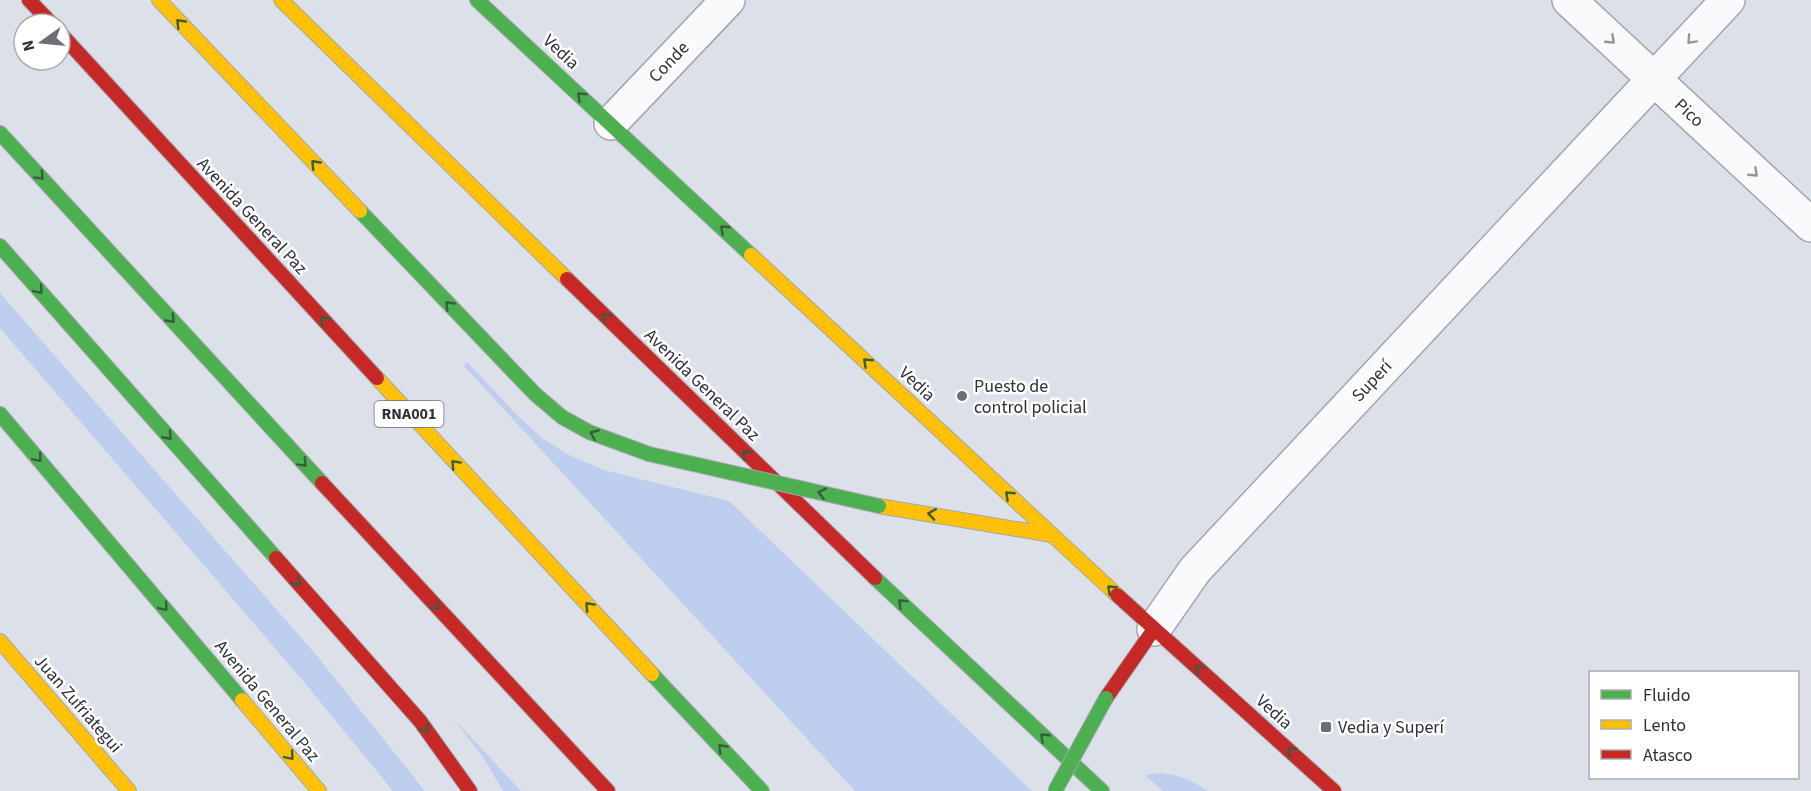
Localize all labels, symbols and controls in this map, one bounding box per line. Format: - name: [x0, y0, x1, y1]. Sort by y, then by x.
- north arrow: [12, 12, 72, 72]
- one-way arrow: [176, 19, 187, 29]
- street label: Vedia: [537, 29, 585, 75]
- one-way arrow: [1605, 33, 1615, 44]
- one-way arrow: [1687, 33, 1698, 44]
- street label: Conde: [643, 36, 695, 88]
- text: N: [16, 38, 40, 54]
- one-way arrow: [578, 92, 588, 103]
- street label: Pico: [1669, 93, 1709, 133]
- street label: Avenida General Paz: [191, 152, 313, 280]
- one-way arrow: [311, 160, 322, 170]
- one-way arrow: [1747, 165, 1758, 176]
- one-way arrow: [32, 169, 43, 180]
- one-way arrow: [720, 225, 731, 236]
- one-way arrow: [32, 283, 43, 294]
- one-way arrow: [446, 301, 457, 312]
- one-way arrow: [164, 312, 175, 323]
- one-way arrow: [603, 314, 614, 325]
- one-way arrow: [320, 316, 331, 327]
- street label: Avenida General Paz: [639, 323, 766, 447]
- street label: Superí: [1346, 354, 1398, 407]
- one-way arrow: [863, 358, 874, 369]
- street label: Vedia: [893, 361, 941, 407]
- place label: Puesto de control policial: [974, 374, 1087, 420]
- marker: Puesto de control policial: [955, 389, 969, 403]
- road number: RNA001: [374, 401, 444, 427]
- one-way arrow: [161, 429, 172, 440]
- one-way arrow: [589, 429, 600, 441]
- one-way arrow: [743, 450, 754, 461]
- one-way arrow: [31, 451, 42, 462]
- one-way arrow: [296, 456, 307, 467]
- one-way arrow: [452, 460, 463, 471]
- one-way arrow: [817, 487, 827, 500]
- one-way arrow: [1006, 491, 1017, 502]
- one-way arrow: [928, 509, 937, 521]
- one-way arrow: [290, 575, 301, 586]
- one-way arrow: [1108, 585, 1118, 596]
- one-way arrow: [428, 599, 439, 610]
- one-way arrow: [157, 600, 168, 611]
- one-way arrow: [898, 600, 909, 611]
- one-way arrow: [585, 603, 596, 614]
- street label: Avenida General Paz: [209, 635, 326, 767]
- street label: Juan Zufriategui: [28, 650, 128, 758]
- one-way arrow: [1195, 665, 1206, 676]
- legend: [1589, 671, 1799, 779]
- text: Fluido: [1643, 683, 1690, 708]
- street label: Vedia: [1250, 689, 1298, 735]
- text: Lento: [1643, 713, 1686, 738]
- place label: Vedia y Superí: [1338, 715, 1445, 740]
- marker: Vedia y Superí: [1319, 720, 1333, 734]
- one-way arrow: [418, 722, 429, 733]
- one-way arrow: [1040, 733, 1051, 744]
- text: Atasco: [1643, 743, 1692, 768]
- one-way arrow: [718, 745, 729, 755]
- one-way arrow: [1287, 747, 1297, 758]
- one-way arrow: [283, 749, 294, 760]

